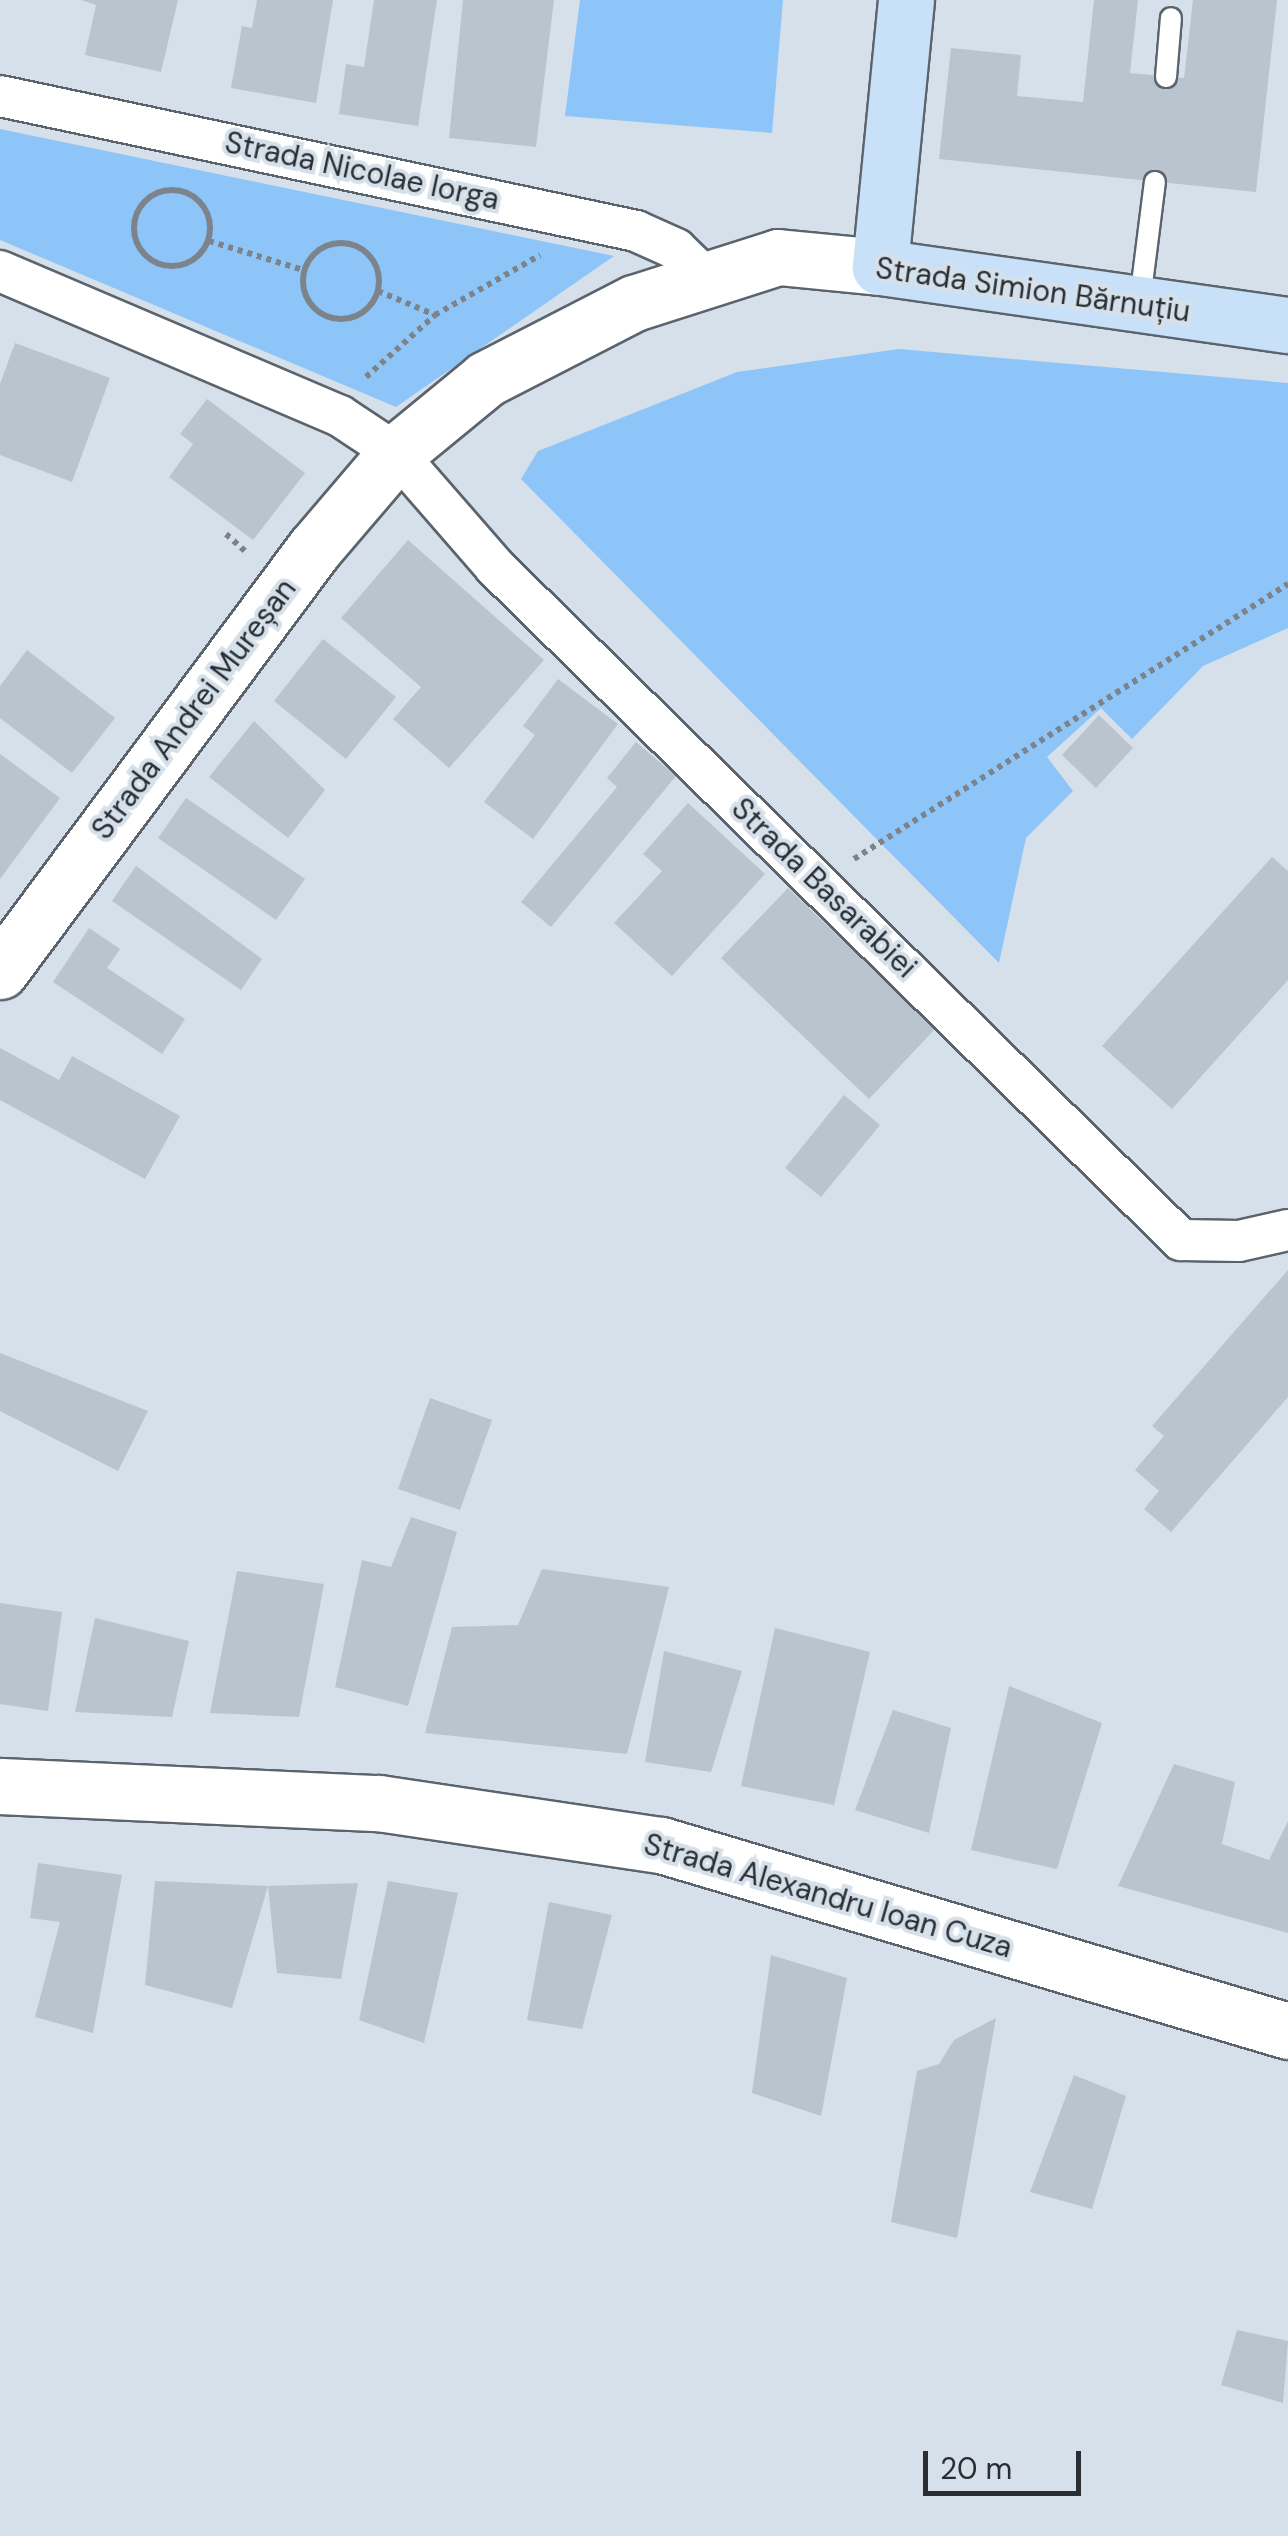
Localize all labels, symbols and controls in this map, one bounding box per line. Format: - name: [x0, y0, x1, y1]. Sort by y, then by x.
- street label: Strada Nicolae Iorga: [222, 124, 502, 218]
- street label: Strada Simion Bărnuțiu: [873, 250, 1193, 330]
- street label: Strada Andrei Mureșan: [84, 572, 304, 846]
- street label: Strada Basarabiei: [724, 791, 924, 985]
- street label: Strada Alexandru Ioan Cuza: [640, 1826, 1016, 1966]
- scale bar: [928, 2431, 1086, 2493]
- text: 20 m: [940, 2449, 1012, 2488]

